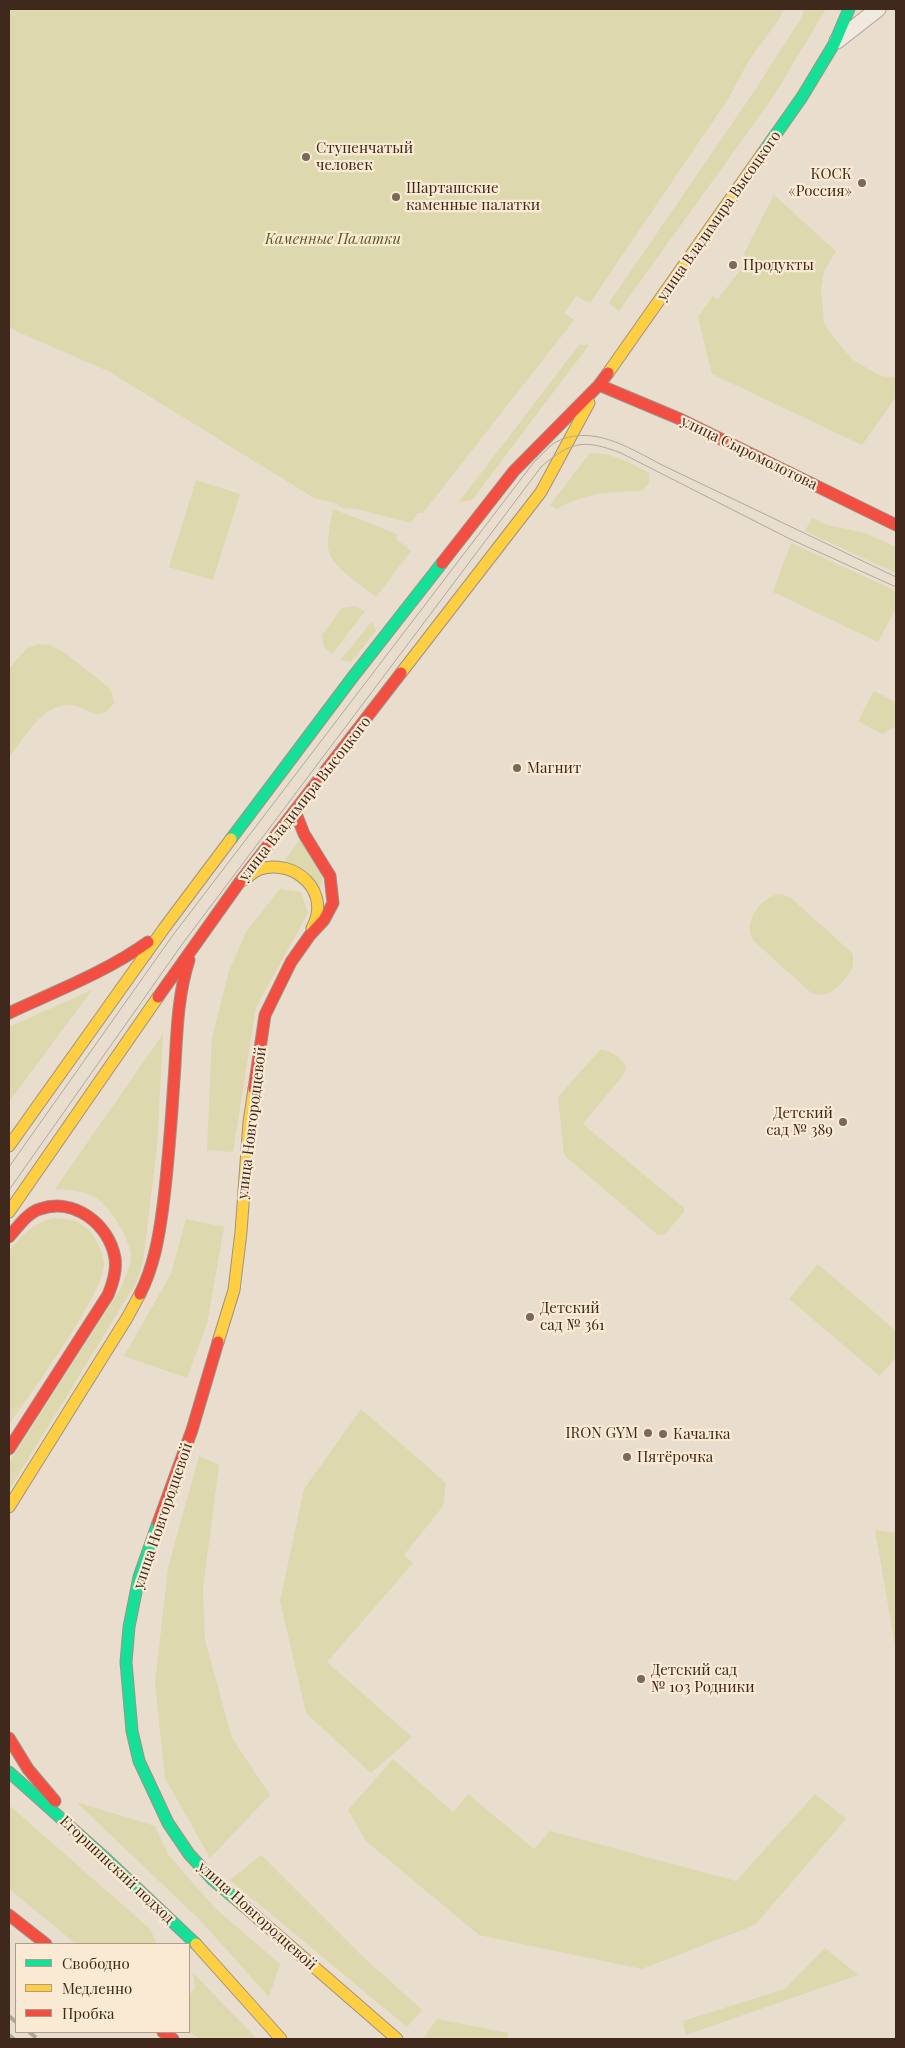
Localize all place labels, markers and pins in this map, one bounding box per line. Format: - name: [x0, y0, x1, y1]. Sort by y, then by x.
- place label: Ступенчатый человек: [316, 139, 413, 174]
- marker: Ступенчатый человек: [300, 151, 312, 163]
- place label: КОСК «Россия»: [788, 165, 852, 200]
- marker: КОСК «Россия»: [856, 177, 868, 189]
- place label: Шарташские каменные палатки: [406, 179, 540, 214]
- marker: Шарташские каменные палатки: [390, 191, 402, 203]
- place label: Продукты: [743, 256, 814, 274]
- marker: Продукты: [727, 259, 739, 271]
- place label: Магнит: [527, 759, 581, 777]
- marker: Магнит: [511, 762, 523, 774]
- place label: Детский сад № 389: [766, 1104, 833, 1139]
- marker: Детский сад № 389: [837, 1116, 849, 1128]
- place label: Детский сад № 361: [540, 1299, 605, 1334]
- marker: Детский сад № 361: [524, 1311, 536, 1323]
- place label: IRON GYM: [565, 1424, 638, 1442]
- place label: Качалка: [673, 1425, 731, 1443]
- marker: IRON GYM: [642, 1427, 654, 1439]
- marker: Качалка: [657, 1428, 669, 1440]
- place label: Пятёрочка: [637, 1448, 713, 1466]
- marker: Пятёрочка: [621, 1451, 633, 1463]
- place label: Детский сад № 103 Родники: [651, 1661, 755, 1696]
- marker: Детский сад № 103 Родники: [635, 1673, 647, 1685]

